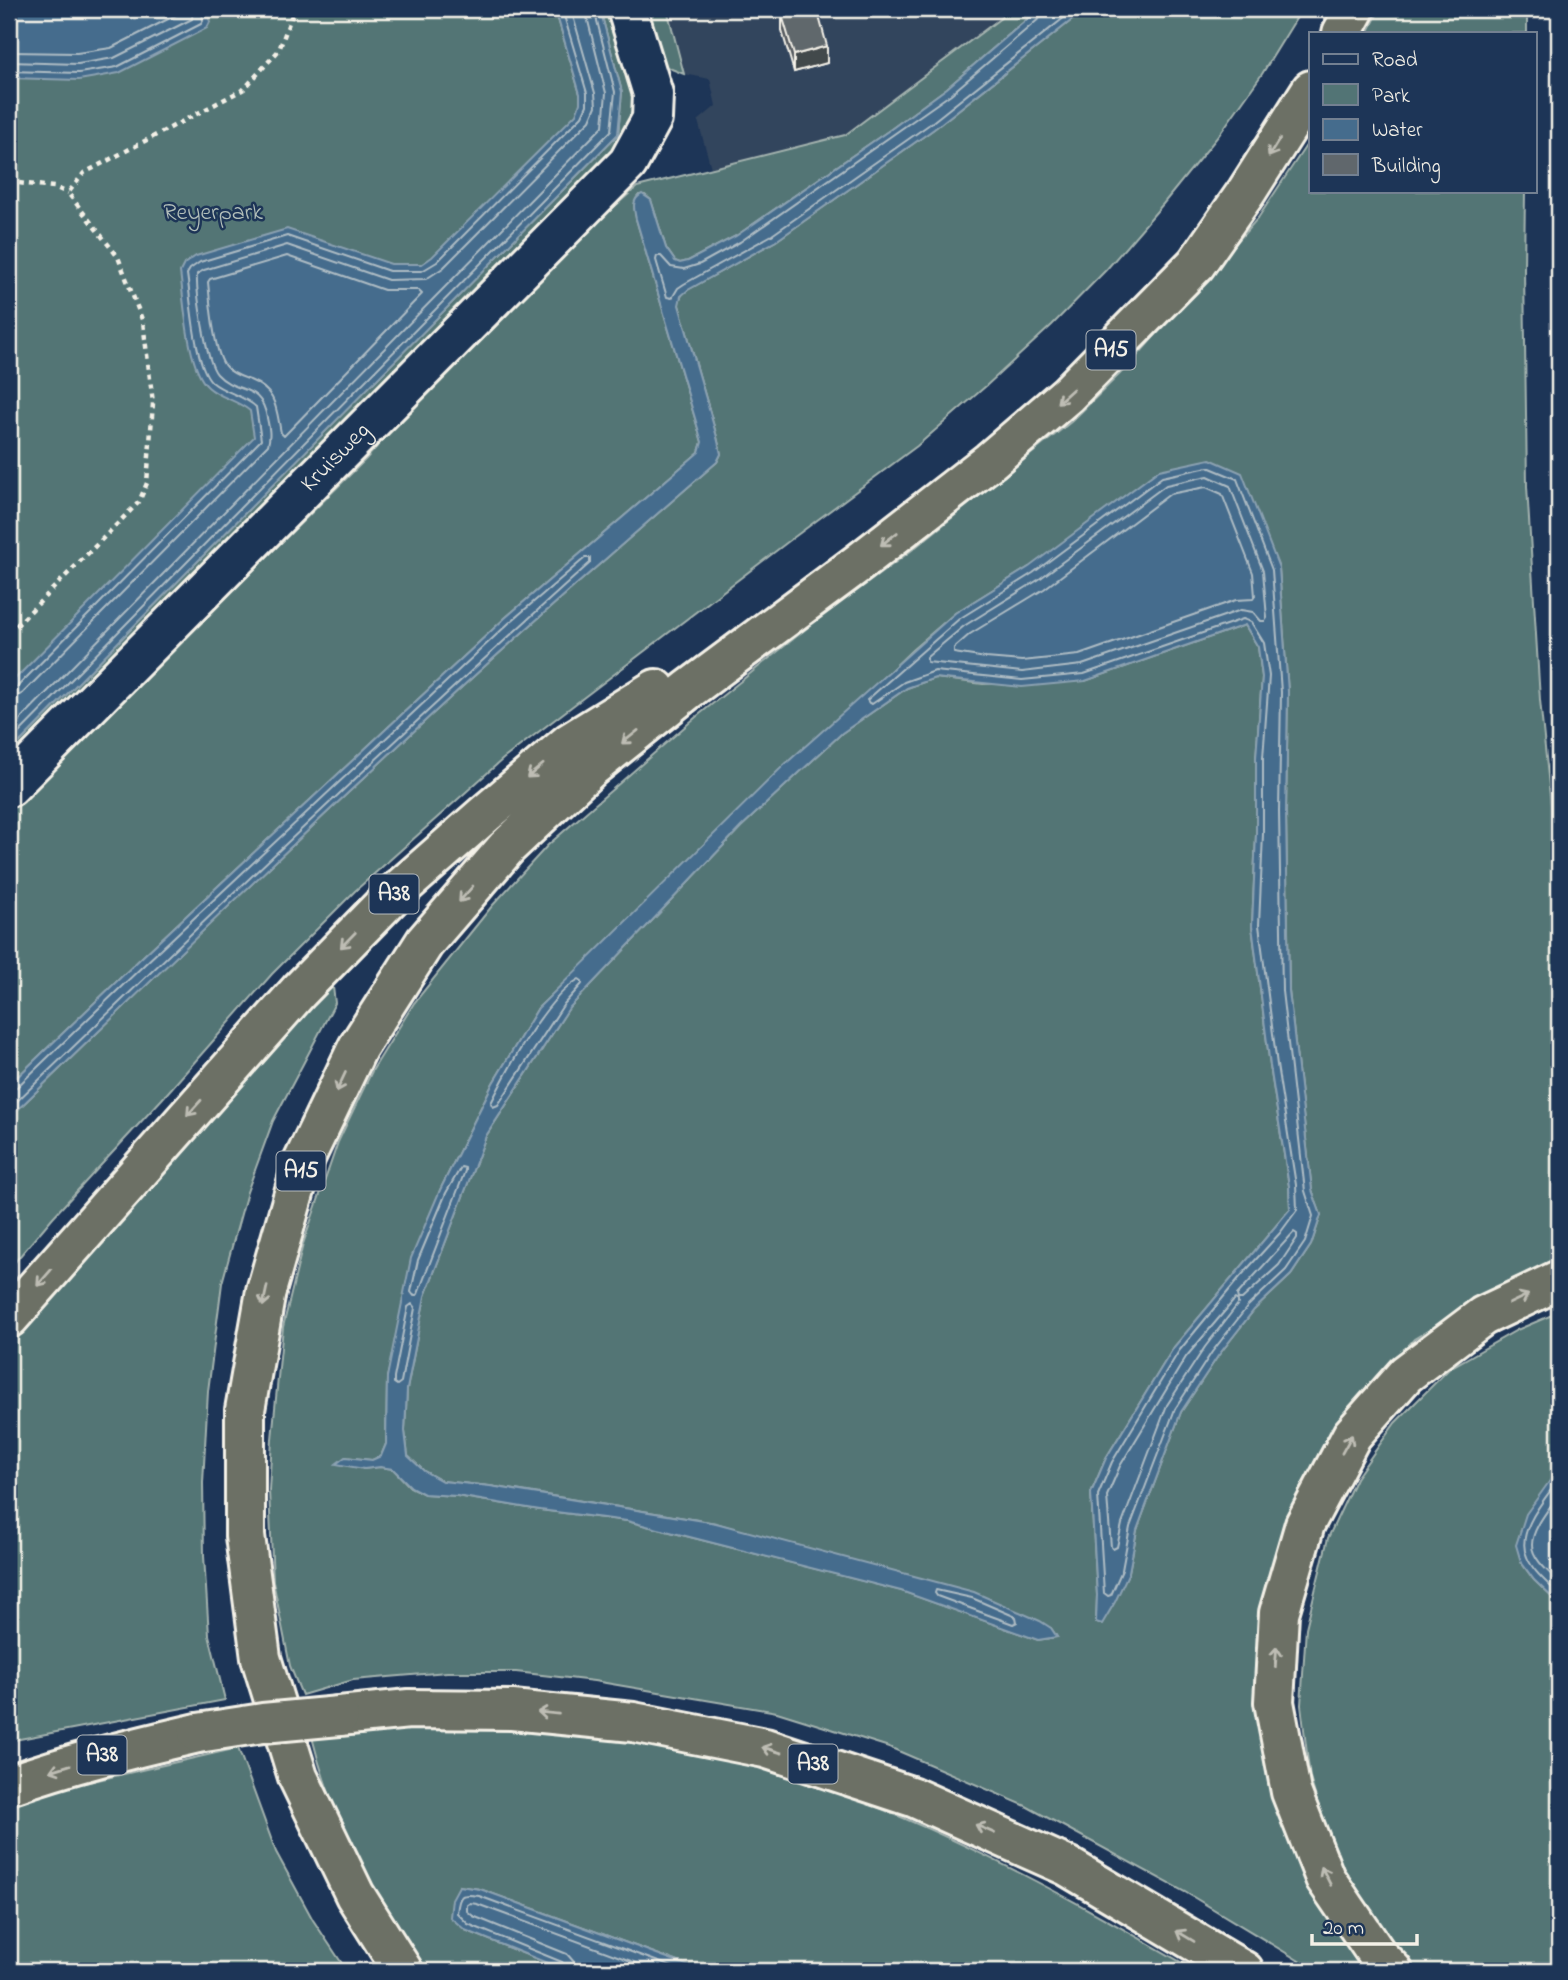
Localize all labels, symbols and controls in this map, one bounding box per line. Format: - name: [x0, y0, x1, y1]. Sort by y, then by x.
- legend: [1309, 32, 1536, 192]
- text: Road: [1372, 46, 1418, 76]
- text: Park: [1372, 82, 1411, 112]
- text: Water: [1372, 116, 1423, 146]
- one-way arrow: [1267, 137, 1281, 157]
- text: Building: [1371, 152, 1441, 184]
- park label: Reyerpark: [163, 196, 263, 232]
- road number: A15: [1086, 330, 1136, 370]
- one-way arrow: [1057, 387, 1074, 404]
- street label: Kruisweg: [293, 415, 379, 501]
- one-way arrow: [880, 531, 899, 546]
- one-way arrow: [621, 729, 639, 744]
- one-way arrow: [526, 763, 544, 779]
- road number: A38: [370, 874, 418, 914]
- one-way arrow: [458, 884, 474, 902]
- one-way arrow: [340, 932, 357, 949]
- one-way arrow: [334, 1071, 347, 1093]
- one-way arrow: [186, 1099, 203, 1116]
- road number: A15: [276, 1152, 326, 1190]
- one-way arrow: [36, 1269, 52, 1287]
- one-way arrow: [258, 1284, 272, 1307]
- one-way arrow: [1508, 1292, 1529, 1305]
- one-way arrow: [1341, 1434, 1354, 1455]
- one-way arrow: [1270, 1646, 1283, 1669]
- one-way arrow: [537, 1707, 560, 1720]
- road number: A38: [78, 1736, 126, 1774]
- one-way arrow: [761, 1743, 783, 1756]
- road number: A38: [788, 1744, 838, 1784]
- one-way arrow: [49, 1762, 71, 1775]
- one-way arrow: [975, 1822, 996, 1835]
- one-way arrow: [1318, 1866, 1332, 1887]
- scale bar: [1312, 1903, 1418, 1947]
- text: 20 m: [1323, 1914, 1364, 1944]
- one-way arrow: [1176, 1929, 1196, 1943]

